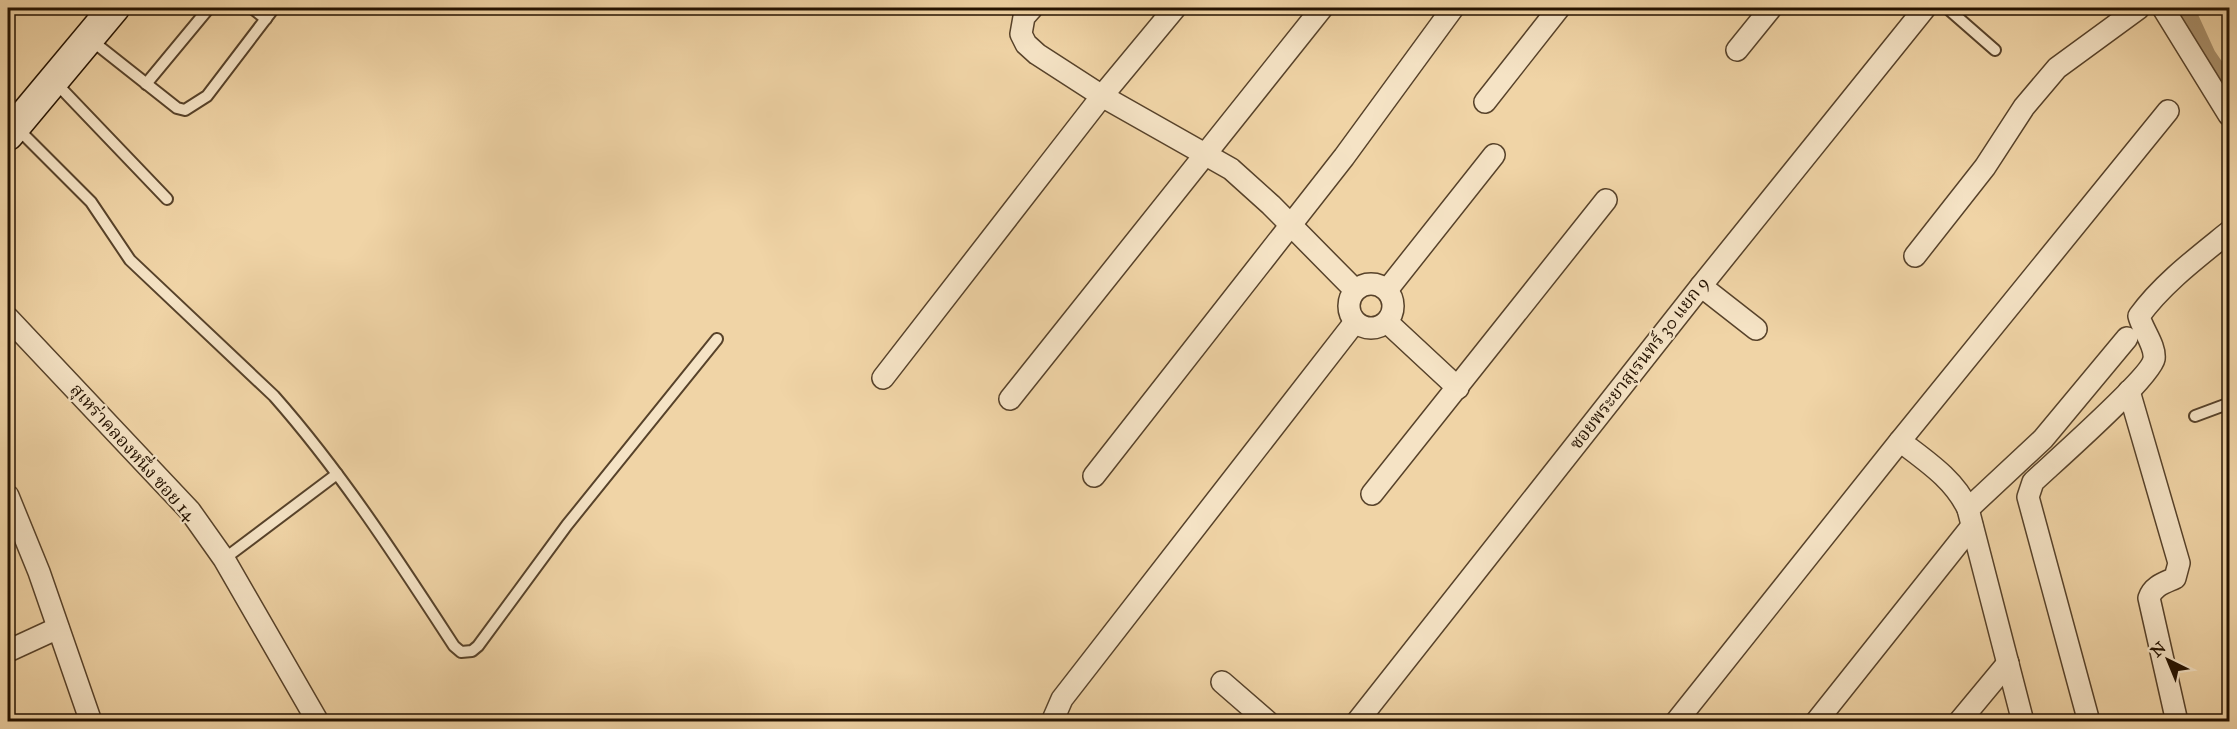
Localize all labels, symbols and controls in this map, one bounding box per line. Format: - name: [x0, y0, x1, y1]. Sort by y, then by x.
- street label: ซอยพระยาสุเรนทร์ 30 แยก 9: [1565, 272, 1714, 454]
- street label: สุเหร่าคลองหนึ่ง ซอย 14: [65, 377, 203, 527]
- north arrow: [2138, 630, 2198, 690]
- text: N: [2147, 638, 2170, 661]

